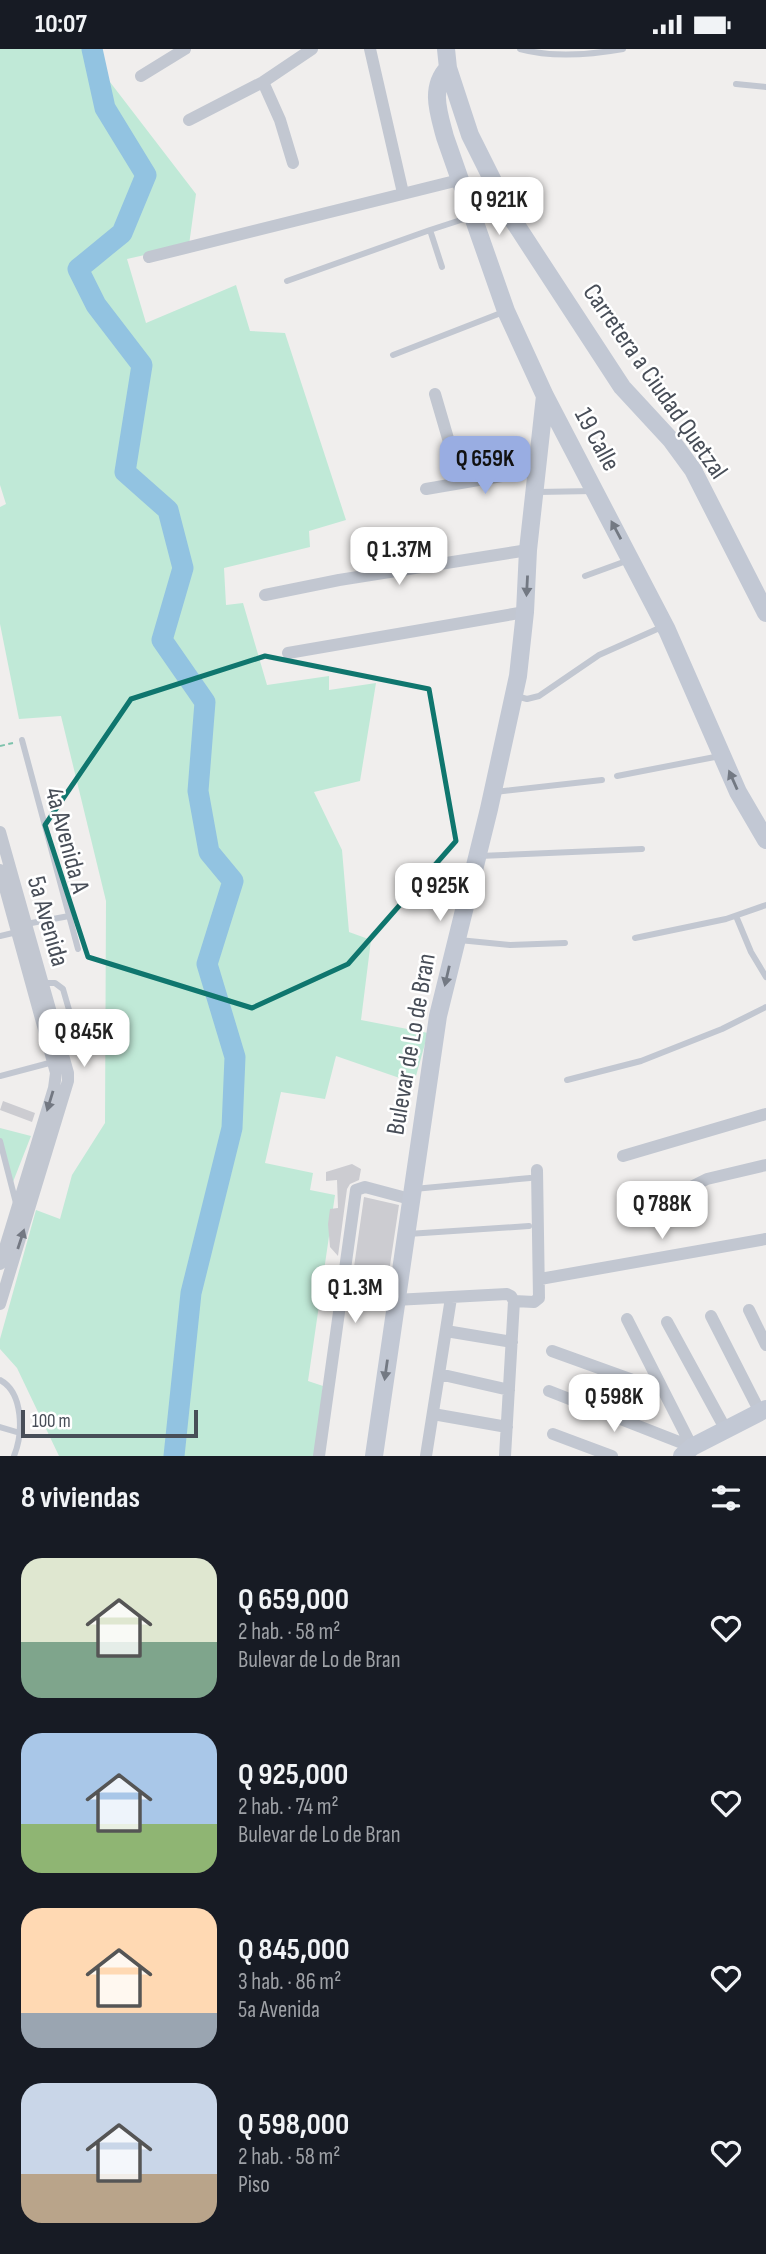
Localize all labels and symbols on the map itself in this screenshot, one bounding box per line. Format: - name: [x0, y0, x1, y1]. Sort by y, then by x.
- pin: Q 921K: [442, 177, 556, 237]
- street label: Carretera a Ciudad Quetzal: [576, 278, 734, 485]
- street label: 19 Calle: [567, 403, 626, 477]
- pin: Q 659K: [428, 437, 542, 496]
- one-way arrow: [610, 520, 621, 540]
- pin: Q 1.37M: [334, 527, 464, 587]
- one-way arrow: [521, 575, 532, 597]
- one-way arrow: [727, 770, 739, 790]
- street label: 4a Avenida A: [38, 784, 96, 898]
- pin: Q 925K: [383, 863, 497, 923]
- street label: 5a Avenida: [20, 873, 75, 970]
- street label: Bulevar de Lo de Bran: [380, 951, 443, 1137]
- one-way arrow: [441, 965, 452, 987]
- pin: Q 845K: [27, 1009, 141, 1069]
- one-way arrow: [45, 1091, 55, 1112]
- pin: Q 788K: [605, 1181, 719, 1241]
- one-way arrow: [16, 1229, 27, 1250]
- pin: Q 1.3M: [298, 1265, 412, 1325]
- one-way arrow: [380, 1359, 391, 1381]
- pin: Q 598K: [557, 1375, 671, 1434]
- scale bar: [21, 1407, 198, 1439]

